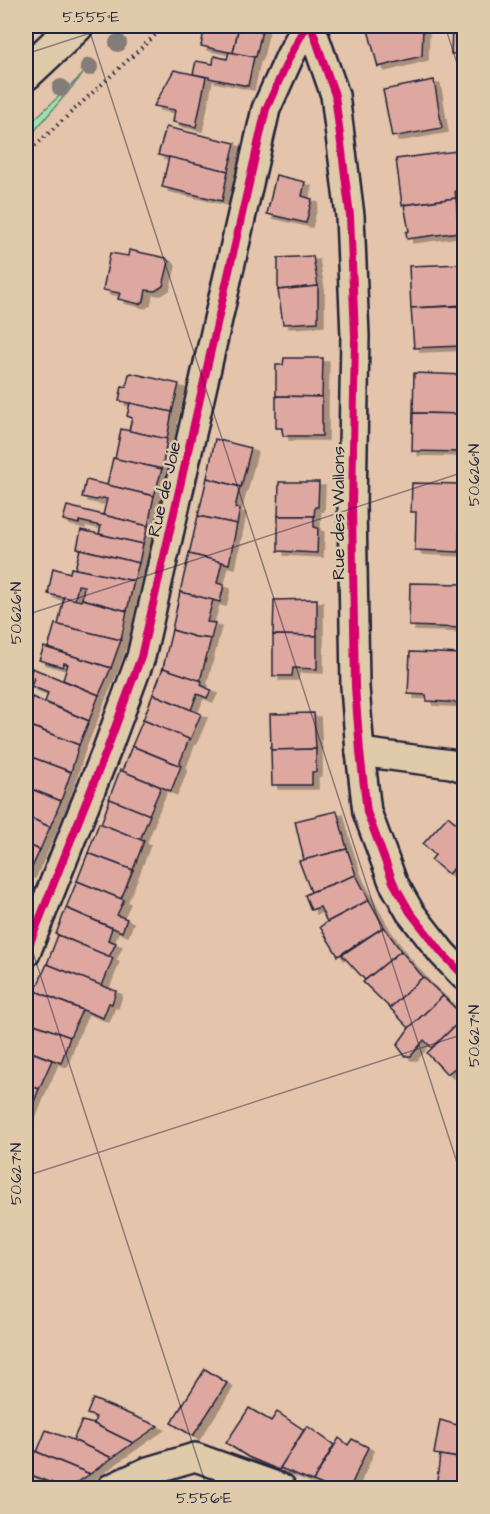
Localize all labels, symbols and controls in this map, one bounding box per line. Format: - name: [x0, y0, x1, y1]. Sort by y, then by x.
- text: 5.555°E: [63, 7, 120, 28]
- street label: Rue de Joie: [141, 439, 188, 539]
- text: 50.626°N: [464, 444, 485, 506]
- street label: Rue des Wallons: [326, 446, 351, 580]
- text: 50.626°N: [6, 582, 27, 644]
- text: 50.627°N: [464, 1005, 485, 1067]
- text: 50.627°N: [6, 1143, 27, 1205]
- text: 5.556°E: [176, 1488, 232, 1509]

